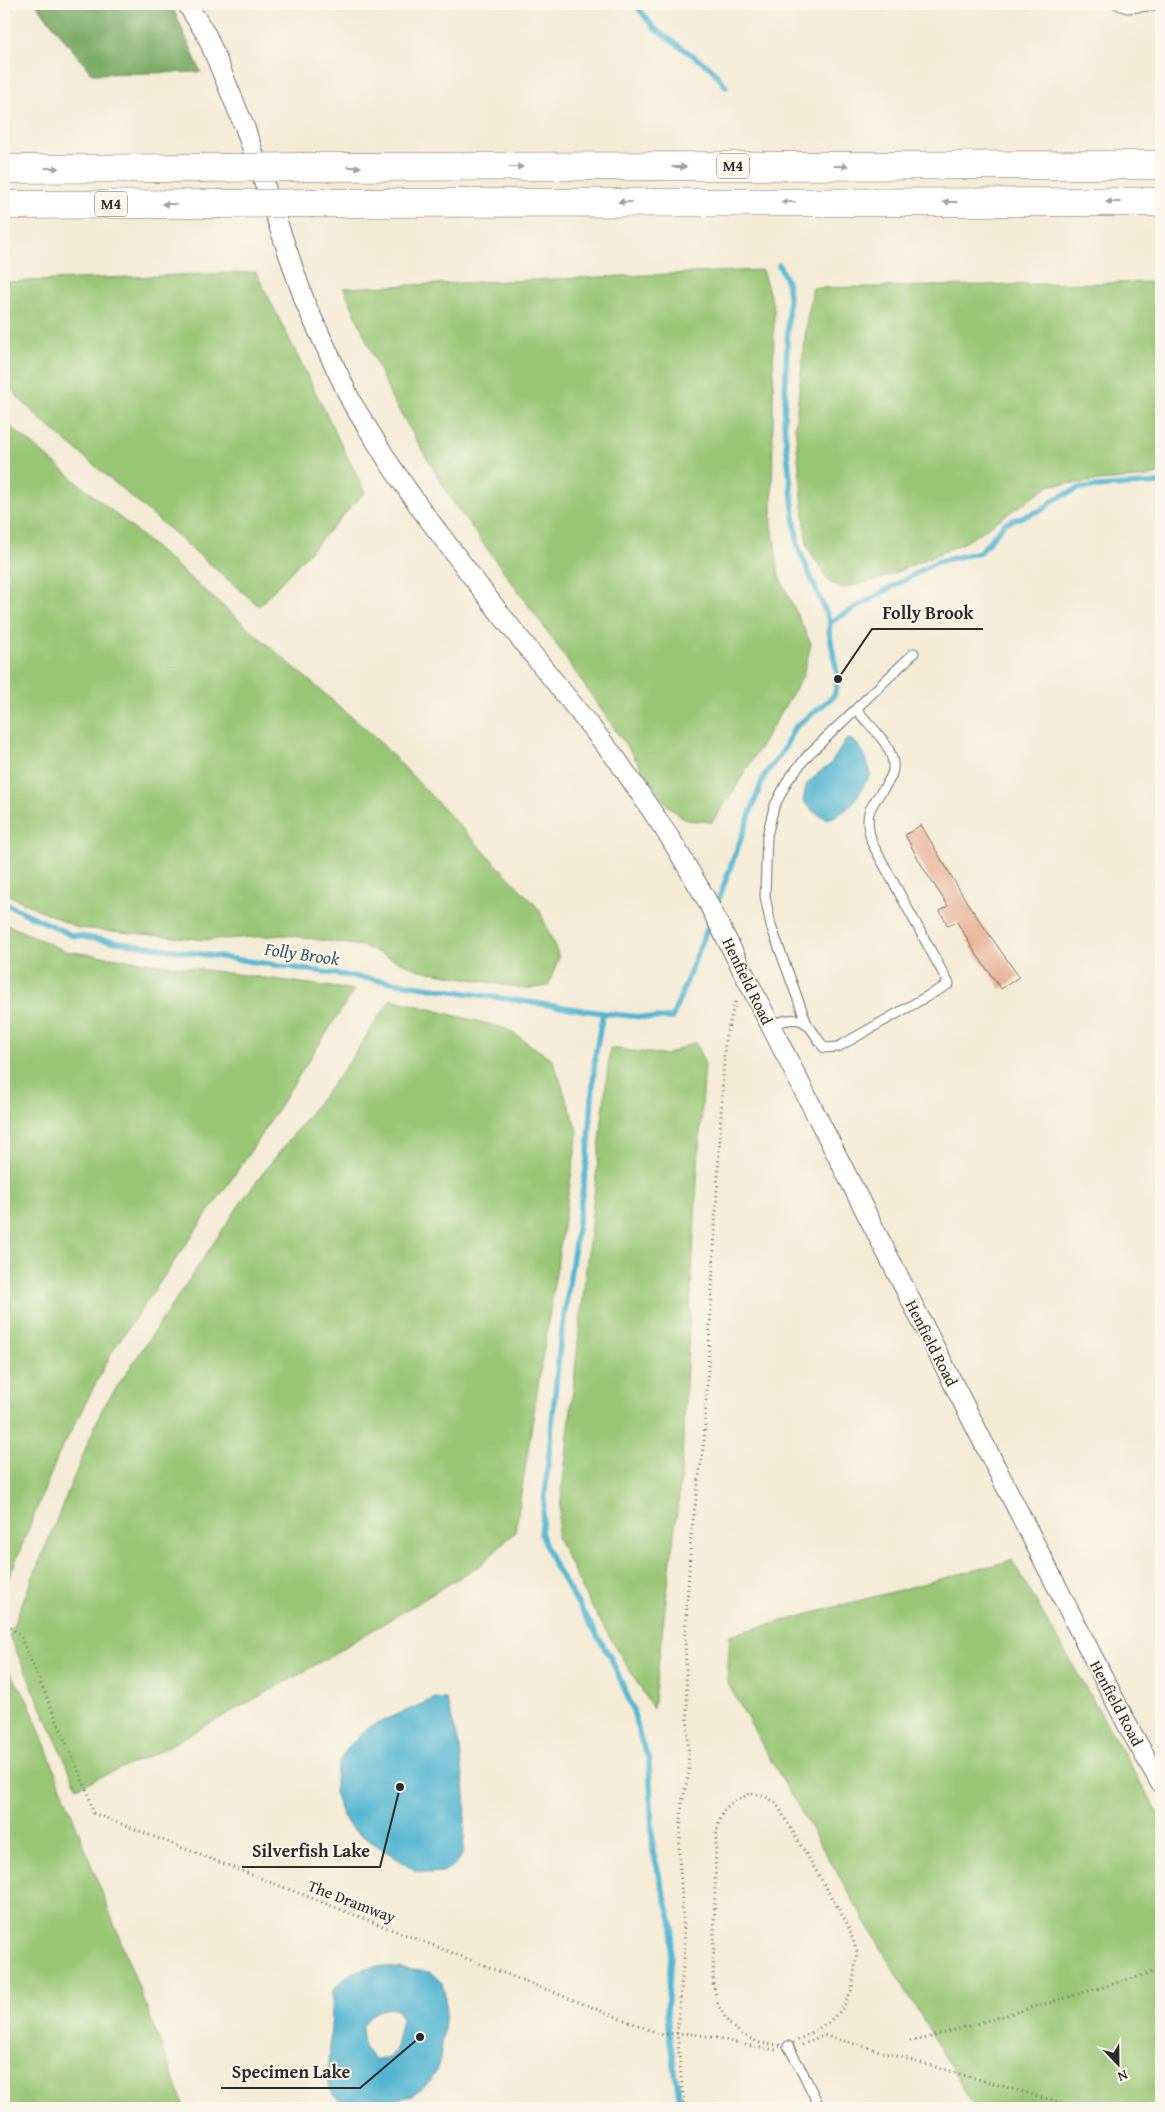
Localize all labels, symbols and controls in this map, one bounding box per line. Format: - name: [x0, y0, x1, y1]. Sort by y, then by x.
- road number: M4: [717, 154, 749, 178]
- one-way arrow: [833, 162, 849, 170]
- one-way arrow: [346, 163, 362, 171]
- one-way arrow: [508, 163, 524, 171]
- one-way arrow: [671, 163, 687, 171]
- one-way arrow: [45, 164, 61, 172]
- road number: M4: [95, 192, 127, 216]
- one-way arrow: [617, 198, 633, 206]
- one-way arrow: [779, 198, 795, 206]
- one-way arrow: [942, 198, 958, 206]
- one-way arrow: [1104, 198, 1120, 206]
- one-way arrow: [161, 200, 177, 208]
- callout: Folly Brook: [872, 596, 983, 629]
- text: Folly Brook: [882, 599, 974, 626]
- street label: Henfield Road: [717, 933, 780, 1029]
- water label: Folly Brook: [262, 935, 342, 972]
- street label: Henfield Road: [900, 1296, 964, 1391]
- street label: Henfield Road: [1084, 1656, 1150, 1751]
- callout: Silverfish Lake: [242, 1834, 380, 1867]
- text: Silverfish Lake: [252, 1837, 370, 1864]
- street label: The Dramway: [305, 1873, 399, 1929]
- north arrow: [1092, 2040, 1142, 2090]
- callout: Specimen Lake: [221, 2055, 360, 2088]
- text: Specimen Lake: [232, 2058, 350, 2085]
- text: N: [1114, 2065, 1131, 2087]

